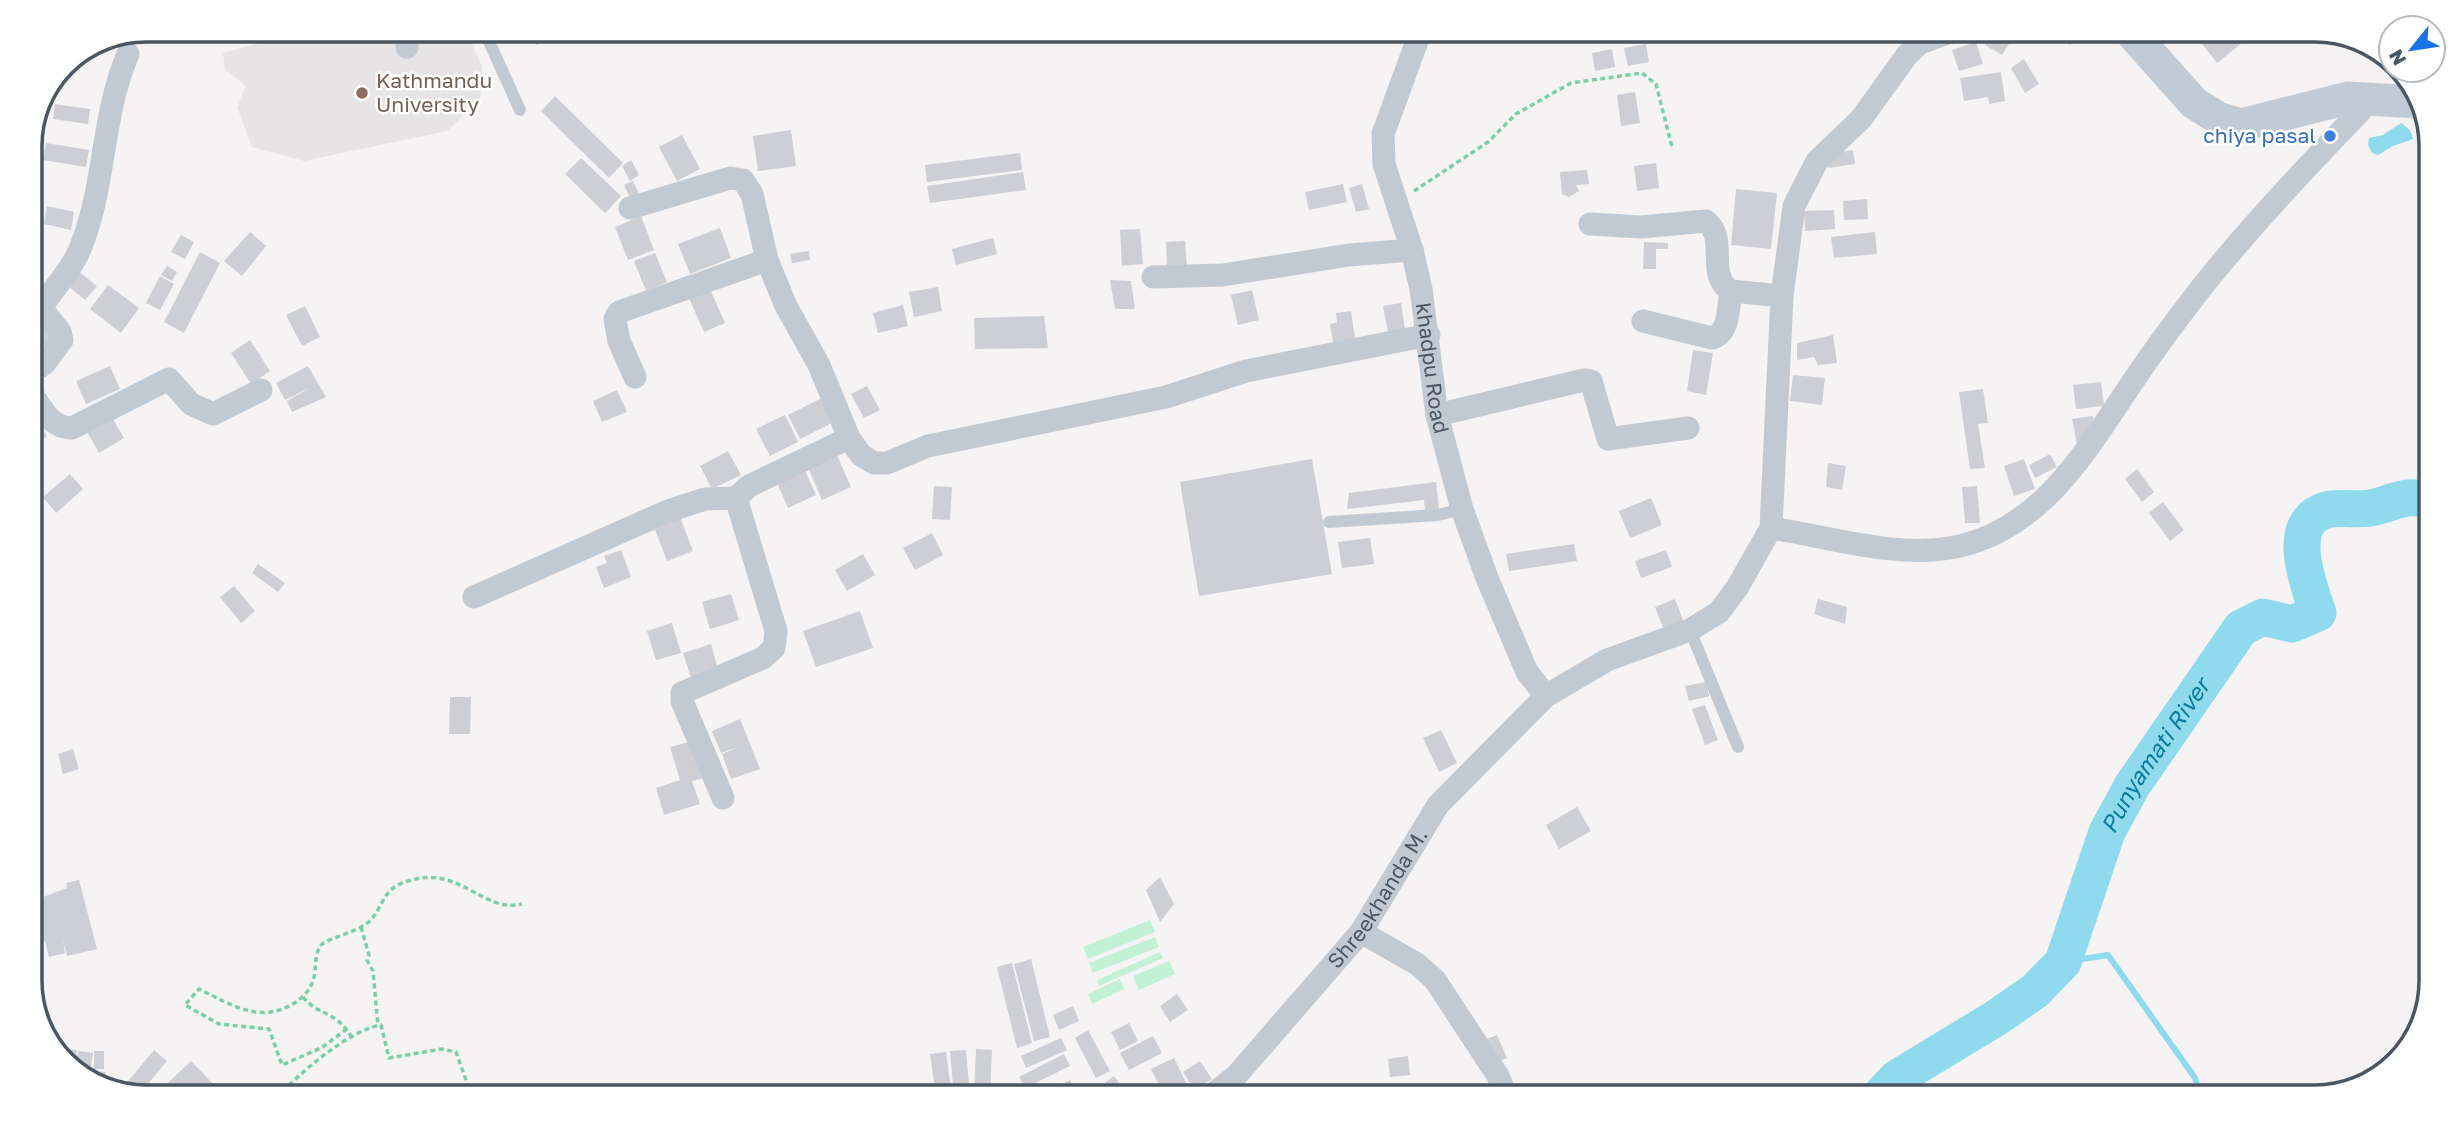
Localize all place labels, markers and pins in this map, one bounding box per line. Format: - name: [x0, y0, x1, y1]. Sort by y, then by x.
- place label: Kathmandu University: [376, 67, 492, 117]
- marker: Kathmandu University: [354, 85, 370, 101]
- place label: chiya pasal: [2203, 122, 2316, 148]
- marker: chiya pasal: [2322, 128, 2338, 144]

